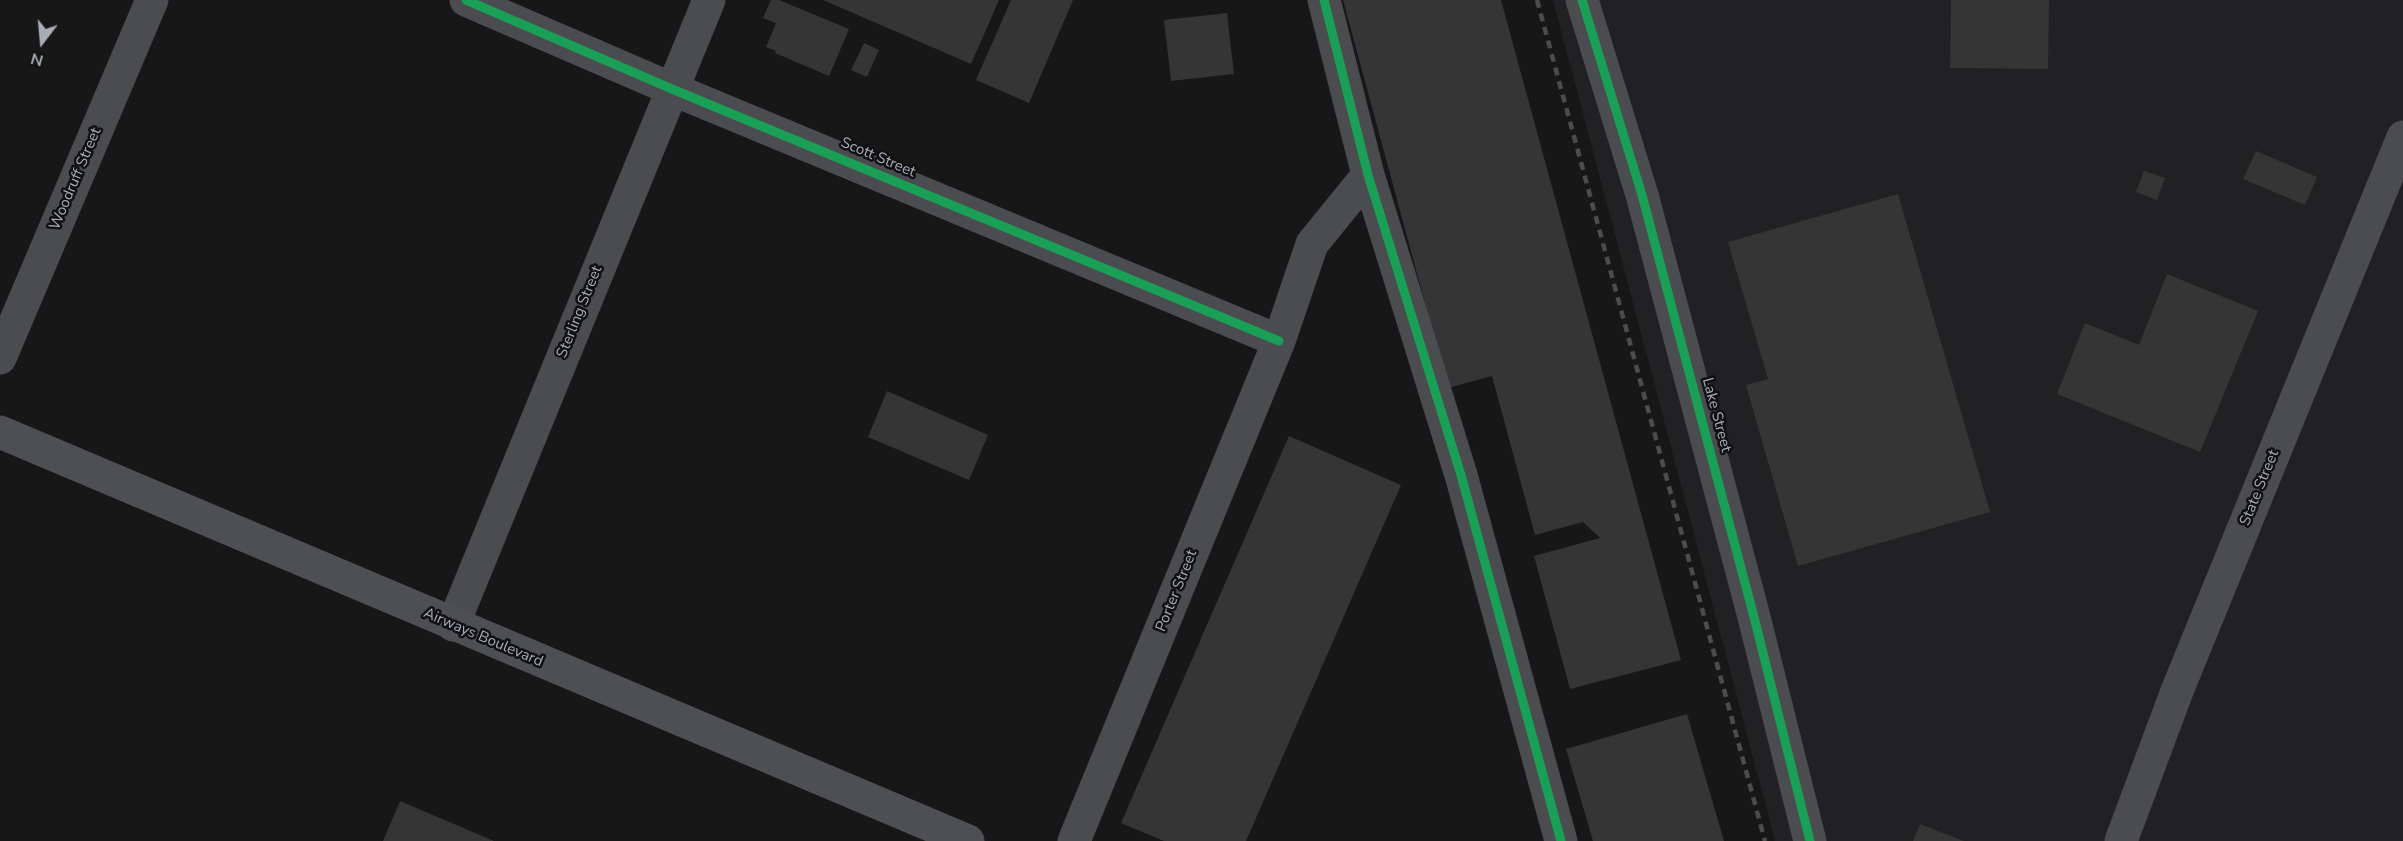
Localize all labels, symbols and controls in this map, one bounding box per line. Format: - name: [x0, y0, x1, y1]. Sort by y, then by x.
- north arrow: [12, 12, 72, 72]
- text: N: [28, 47, 46, 72]
- street label: Woodruff Street: [46, 125, 106, 233]
- street label: Scott Street: [838, 134, 918, 182]
- street label: Sterling Street: [553, 263, 607, 361]
- street label: Lake Street: [1697, 376, 1735, 454]
- street label: State Street: [2237, 447, 2283, 529]
- street label: Porter Street: [1152, 547, 1202, 635]
- street label: Airways Boulevard: [421, 605, 545, 671]

